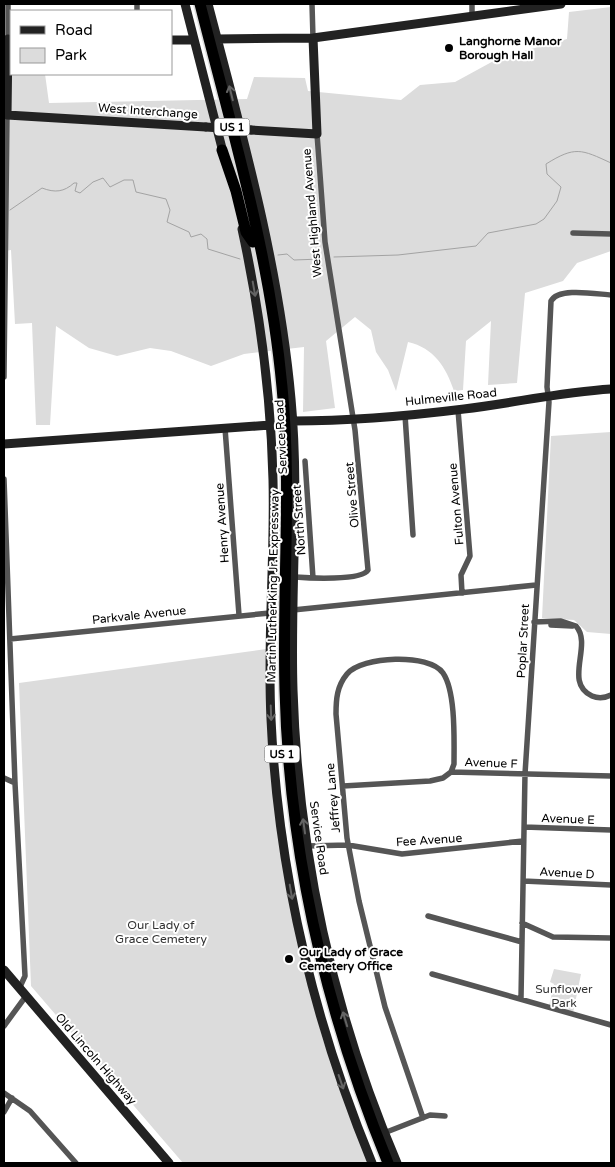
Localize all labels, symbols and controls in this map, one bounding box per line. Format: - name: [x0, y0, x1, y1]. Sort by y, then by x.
- legend: [10, 10, 172, 75]
- text: Road: [55, 21, 93, 39]
- place label: Langhorne Manor Borough Hall: [459, 34, 562, 63]
- marker: Langhorne Manor Borough Hall: [443, 42, 455, 54]
- text: Park: [55, 46, 87, 64]
- one-way arrow: [226, 85, 235, 101]
- street label: West Interchange: [98, 101, 199, 121]
- road number: US 1: [214, 118, 250, 136]
- street label: West Highland Avenue: [299, 148, 325, 278]
- one-way arrow: [249, 281, 259, 297]
- street label: Hulmeville Road: [404, 385, 498, 409]
- street label: Service Road: [272, 399, 290, 475]
- street label: Olive Street: [342, 461, 362, 529]
- street label: Fulton Avenue: [445, 462, 467, 546]
- street label: Henry Avenue: [212, 482, 232, 563]
- street label: North Street: [290, 484, 308, 556]
- street label: Martin Luther King Jr. Expressway: [264, 489, 282, 683]
- street label: Parkvale Avenue: [91, 603, 187, 627]
- street label: Poplar Street: [514, 603, 532, 679]
- one-way arrow: [266, 704, 276, 721]
- road number: US 1: [264, 746, 300, 762]
- street label: Avenue F: [464, 755, 518, 771]
- street label: Jeffrey Lane: [323, 762, 343, 834]
- street label: Service Road: [307, 800, 331, 876]
- street label: Avenue E: [541, 811, 595, 827]
- one-way arrow: [299, 818, 309, 834]
- street label: Fee Avenue: [395, 831, 463, 849]
- street label: Avenue D: [539, 865, 595, 881]
- one-way arrow: [287, 883, 296, 899]
- park label: Our Lady of Grace Cemetery: [115, 918, 207, 946]
- place label: Our Lady of Grace Cemetery Office: [299, 945, 403, 974]
- marker: Our Lady of Grace Cemetery Office: [283, 953, 295, 965]
- park label: Sunflower Park: [535, 982, 593, 1010]
- street label: Old Lincoln Highway: [52, 1010, 140, 1108]
- one-way arrow: [339, 1011, 349, 1027]
- one-way arrow: [337, 1074, 346, 1090]

